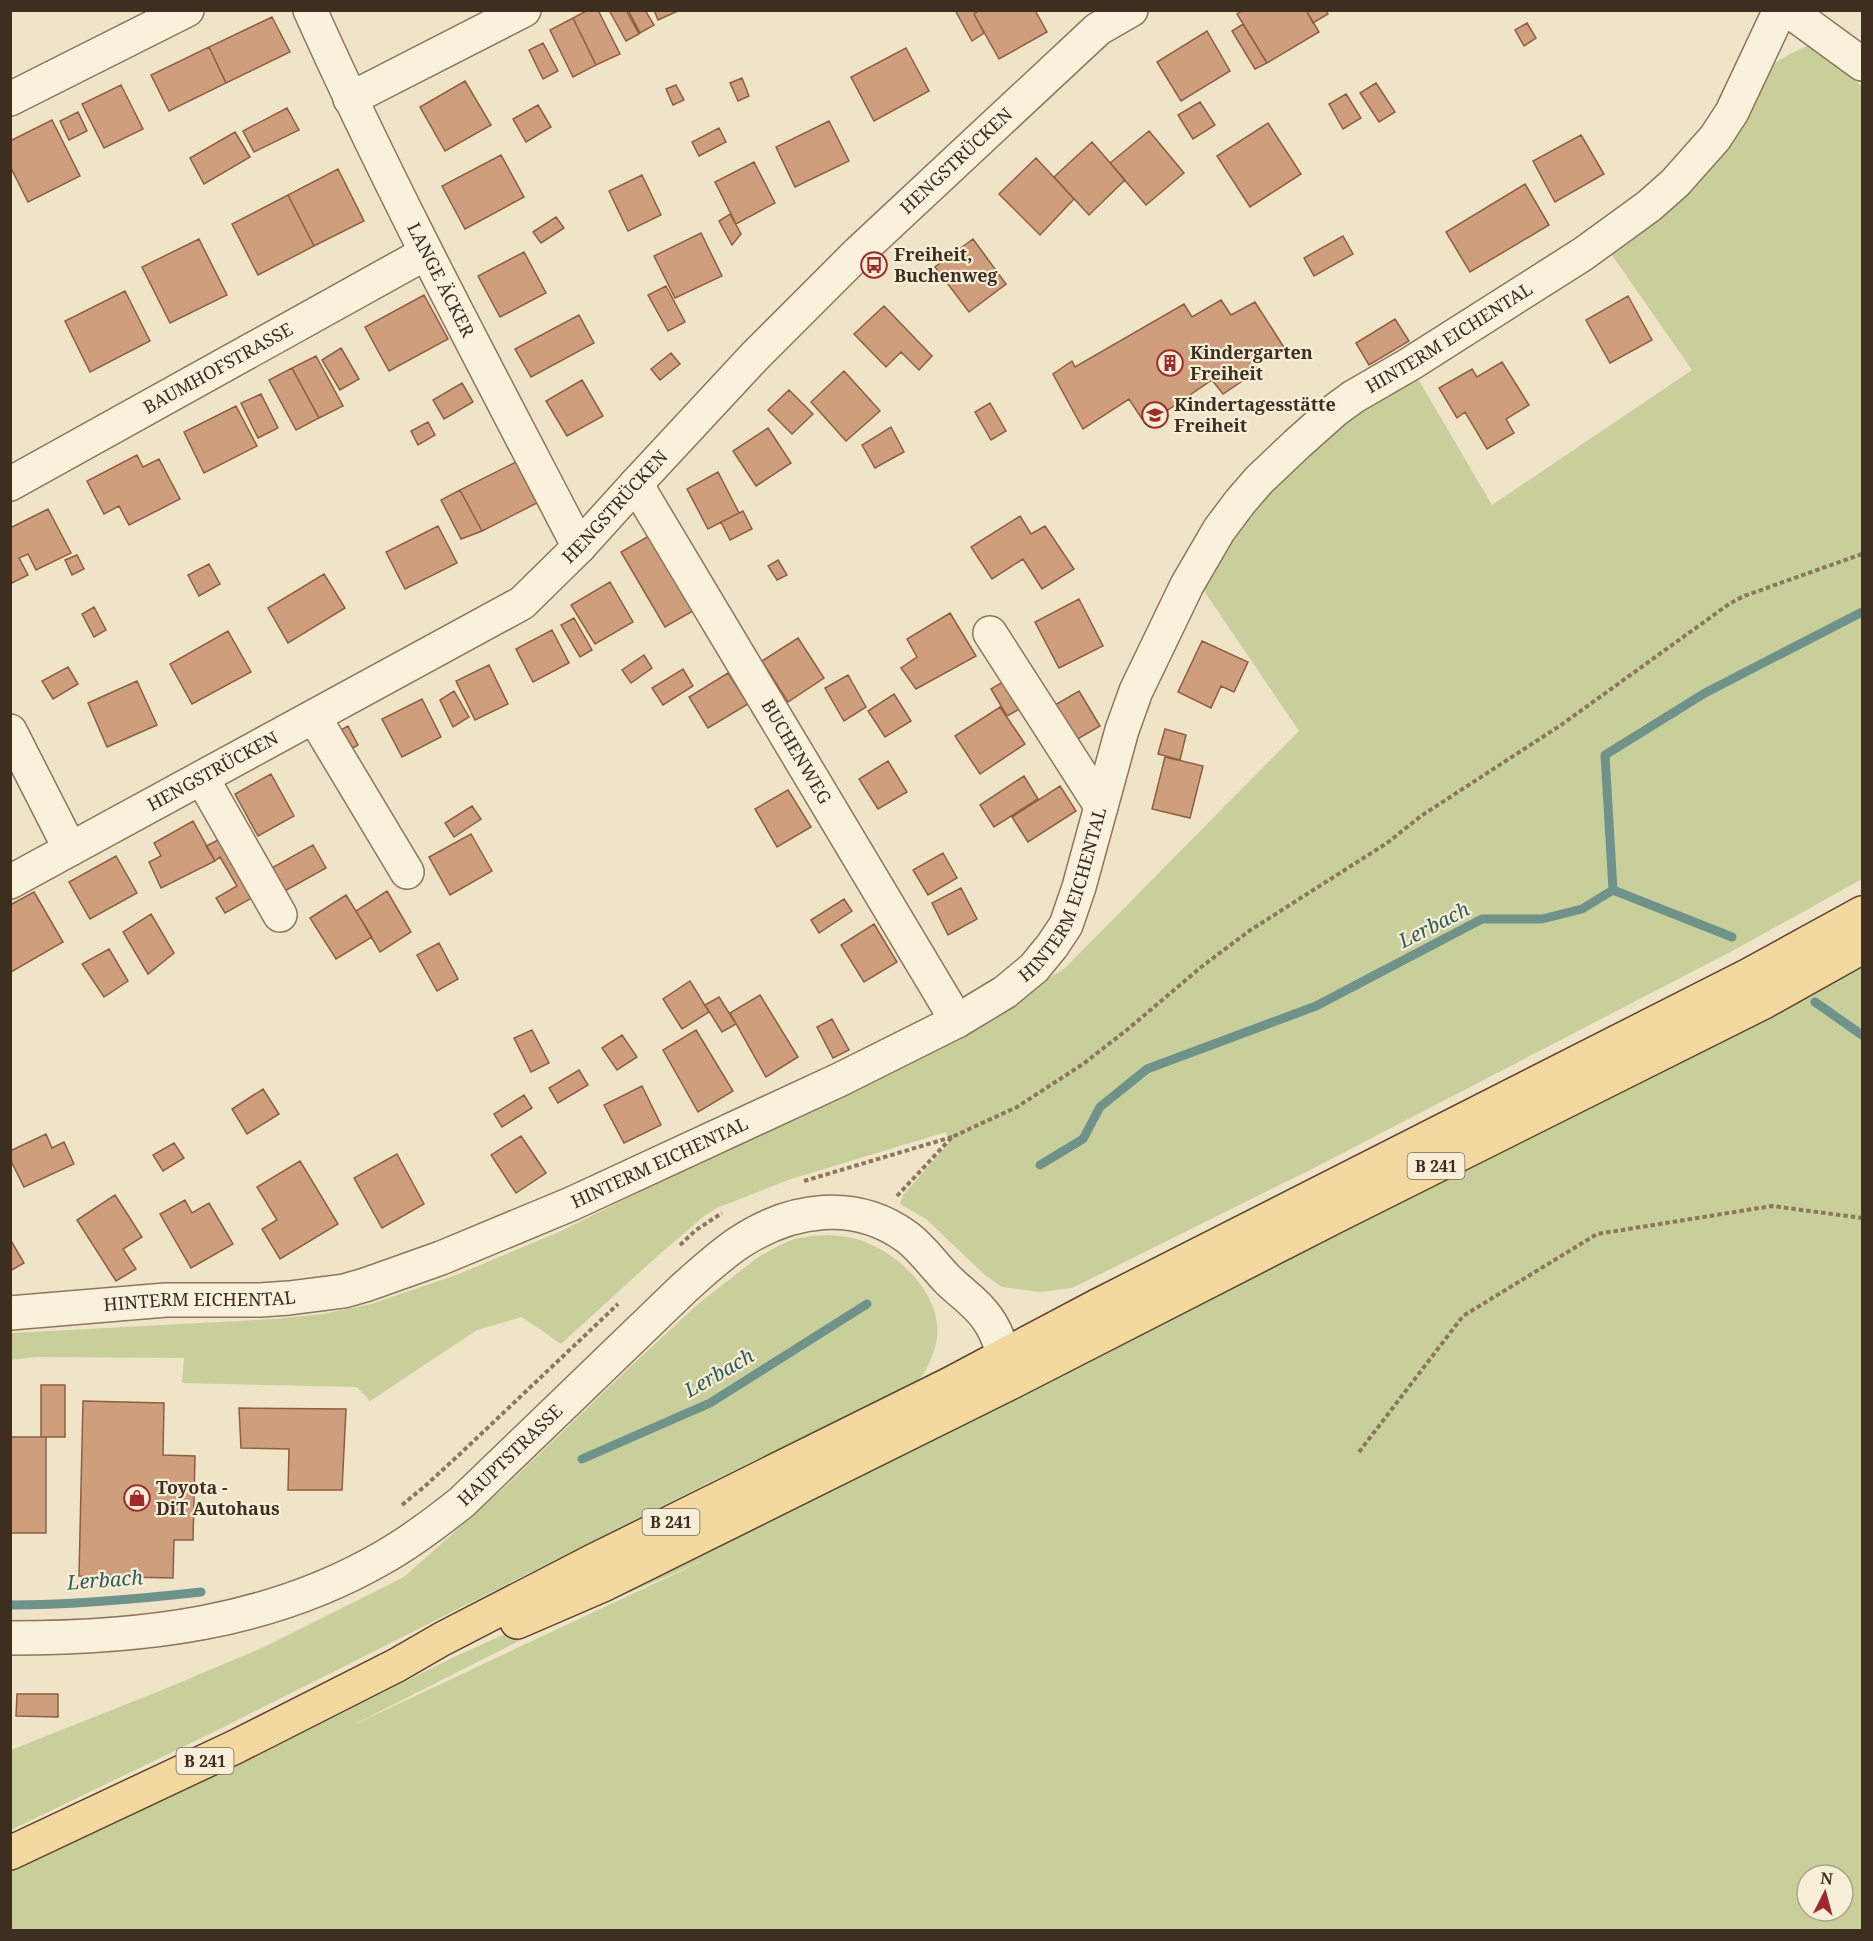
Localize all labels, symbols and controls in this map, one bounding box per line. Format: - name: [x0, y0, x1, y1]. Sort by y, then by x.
- street label: HENGSTRÜCKEN: [894, 102, 1017, 219]
- street label: LANGE ÄCKER: [402, 218, 481, 341]
- place label: Freiheit, Buchenweg: [894, 242, 999, 287]
- bus stop icon: Freiheit, Buchenweg: [859, 250, 889, 280]
- street label: HINTERM EICHENTAL: [1361, 276, 1537, 398]
- street label: BAUMHOFSTRASSE: [138, 316, 297, 419]
- place label: Kindergarten Freiheit: [1190, 340, 1313, 385]
- building icon: Kindergarten Freiheit: [1155, 348, 1185, 378]
- place label: Kindertagesstätte Freiheit: [1174, 392, 1336, 437]
- school or university icon: Kindertagesstätte Freiheit: [1140, 400, 1170, 430]
- street label: HENGSTRÜCKEN: [556, 444, 673, 568]
- street label: BUCHENWEG: [756, 695, 838, 808]
- street label: HENGSTRÜCKEN: [143, 725, 282, 816]
- street label: HINTERM EICHENTAL: [1013, 804, 1111, 987]
- water label: Lerbach: [1393, 895, 1474, 954]
- street label: HINTERM EICHENTAL: [567, 1111, 752, 1213]
- road number: B 241: [1408, 1153, 1464, 1179]
- street label: HINTERM EICHENTAL: [102, 1284, 297, 1316]
- water label: Lerbach: [678, 1342, 759, 1404]
- street label: HAUPTSTRASSE: [452, 1398, 567, 1511]
- place label: Toyota - DiT Autohaus: [156, 1475, 280, 1520]
- shop icon: Toyota - DiT Autohaus: [122, 1483, 152, 1513]
- road number: B 241: [642, 1509, 700, 1535]
- water label: Lerbach: [65, 1563, 144, 1596]
- road number: B 241: [176, 1748, 234, 1774]
- north arrow: [1795, 1863, 1855, 1923]
- text: N: [1819, 1866, 1834, 1890]

